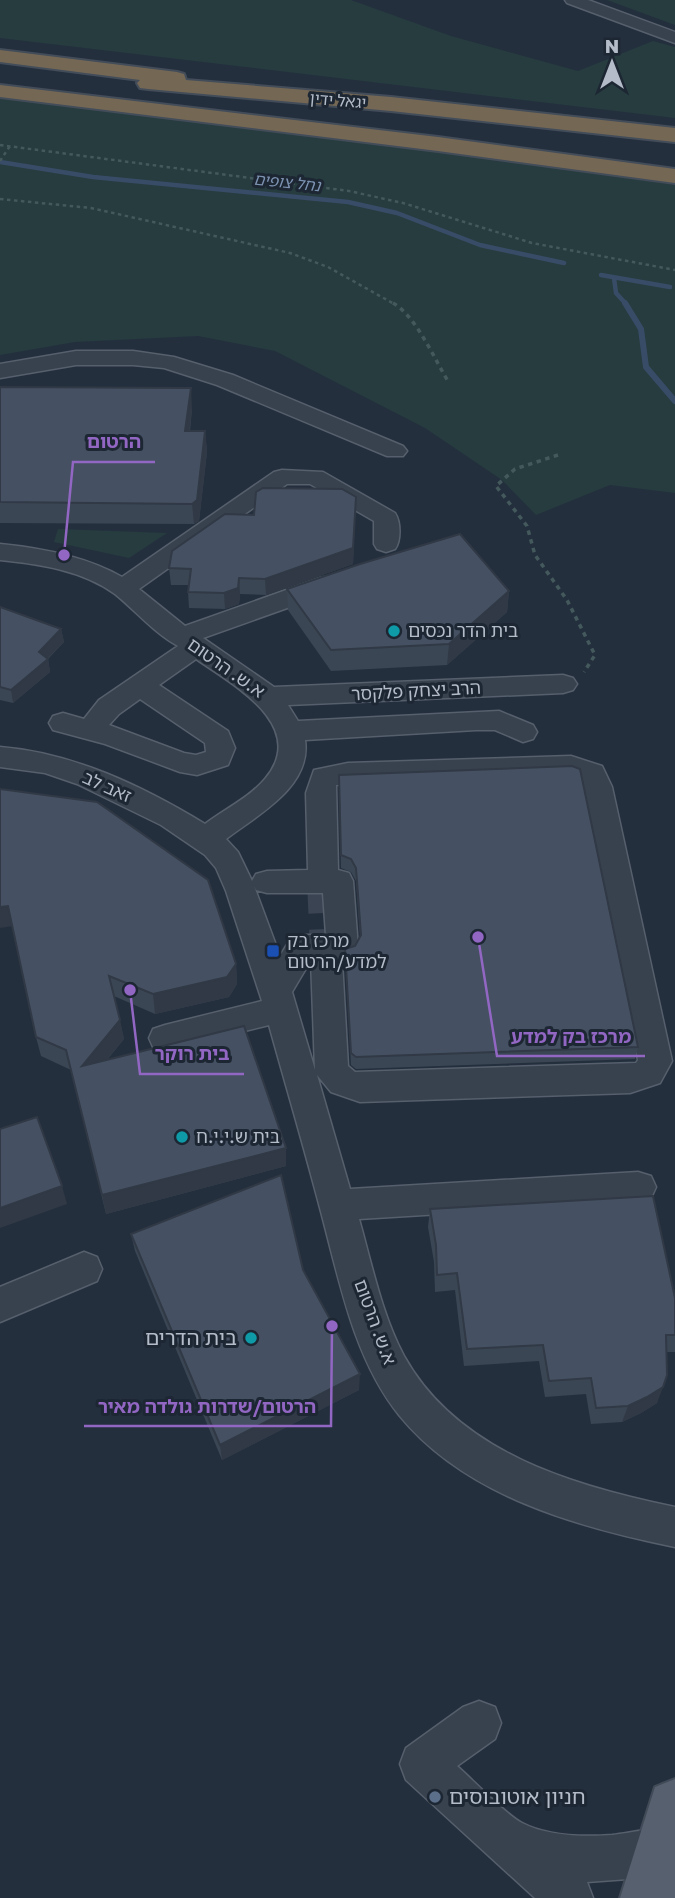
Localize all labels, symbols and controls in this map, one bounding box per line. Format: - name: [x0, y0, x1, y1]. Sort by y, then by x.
- north arrow: [577, 28, 647, 98]
- text: N: [605, 34, 619, 57]
- street label: יגאל ידין: [309, 88, 367, 112]
- water label: נחל צופים: [253, 169, 322, 196]
- callout: הרטום: [73, 422, 155, 462]
- text: הרטום: [87, 429, 141, 452]
- place label: בית הדר נכסים: [408, 619, 518, 641]
- marker: בית הדר נכסים: [386, 623, 402, 639]
- street label: א.ש. הרטום: [184, 633, 269, 702]
- street label: הרב יצחק פלקסר: [350, 676, 481, 704]
- street label: זאב לב: [80, 766, 135, 807]
- place label: מרכז בק למדע/הרטום: [287, 929, 387, 972]
- marker: מרכז בק למדע/הרטום: [265, 943, 281, 959]
- callout: מרכז בק למדע: [497, 1016, 645, 1056]
- text: מרכז בק למדע: [511, 1024, 631, 1047]
- callout: בית רוקר: [140, 1034, 244, 1074]
- text: בית רוקר: [154, 1041, 230, 1064]
- place label: בית ש.י.י.ח: [196, 1125, 280, 1147]
- marker: בית ש.י.י.ח: [174, 1129, 190, 1145]
- street label: א.ש. הרטום: [350, 1276, 402, 1367]
- place label: בית הדרים: [145, 1324, 237, 1350]
- marker: בית הדרים: [243, 1330, 259, 1346]
- callout: הרטום/שדרות גולדה מאיר: [84, 1386, 331, 1426]
- text: הרטום/שדרות גולדה מאיר: [98, 1394, 316, 1417]
- place label: חניון אוטובוסים: [449, 1783, 586, 1809]
- marker: חניון אוטובוסים: [427, 1789, 443, 1805]

